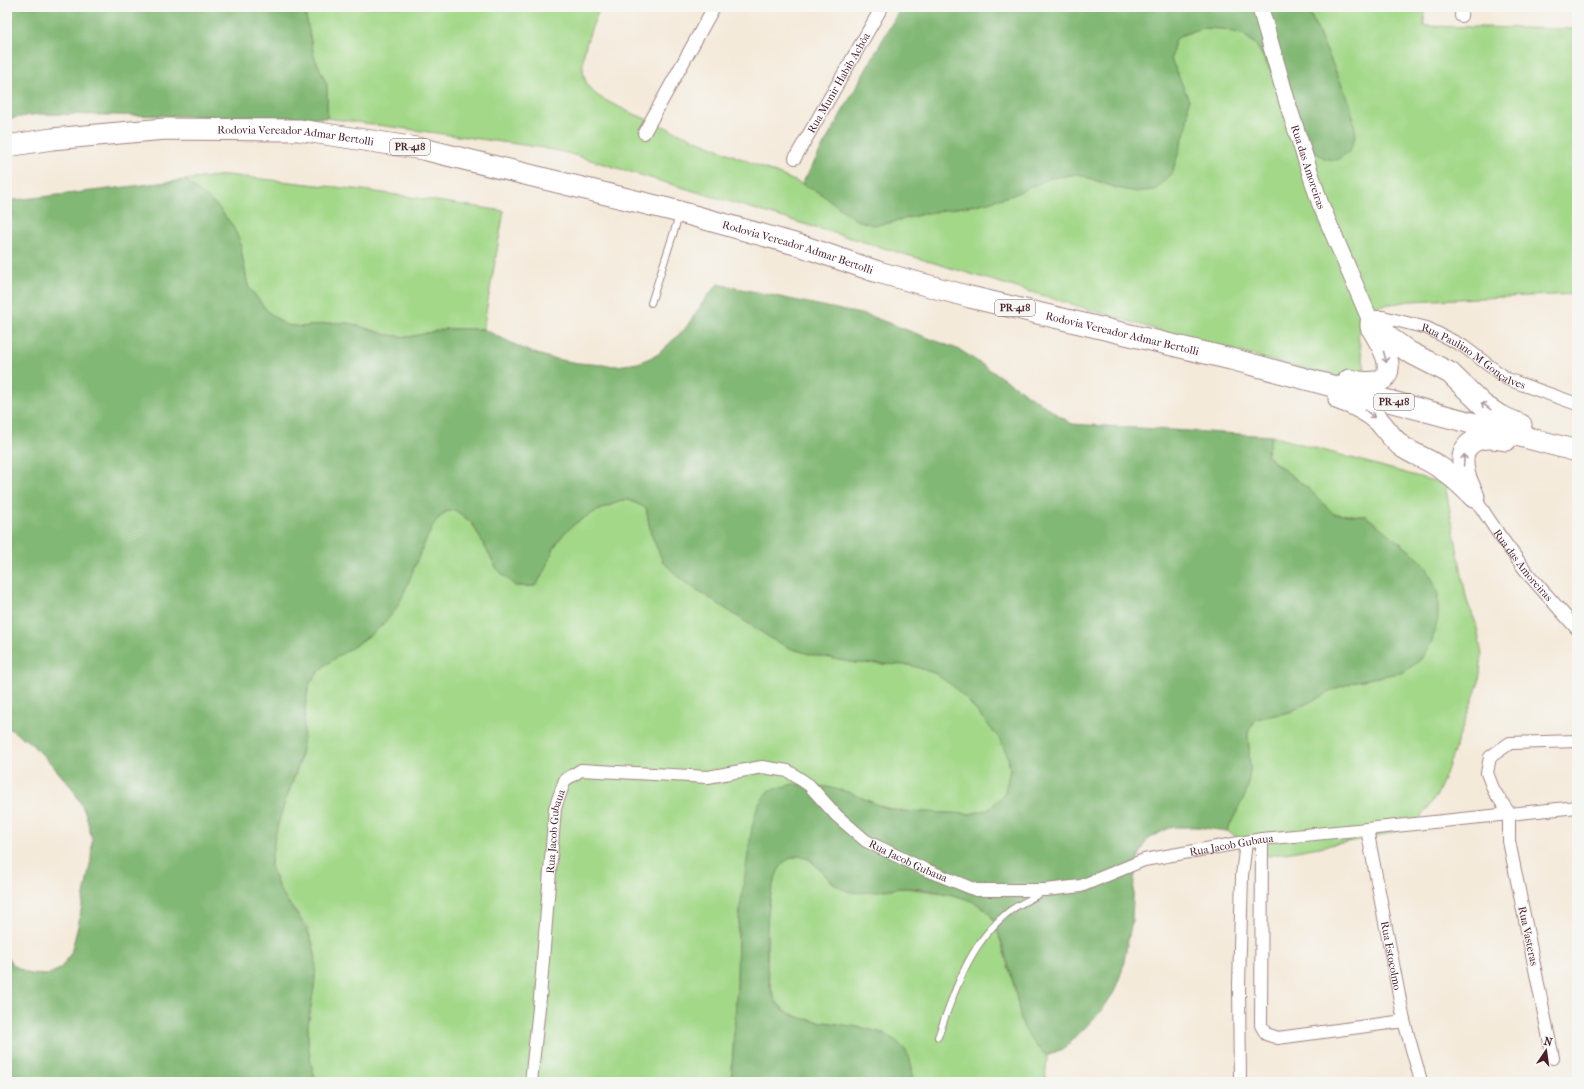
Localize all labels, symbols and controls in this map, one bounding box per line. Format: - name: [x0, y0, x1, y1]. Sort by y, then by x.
- street label: Rua Munir Habib Achôa: [804, 29, 873, 135]
- street label: Rodovia Vereador Admar Bertolli: [217, 123, 376, 148]
- street label: Rua das Amoreiras: [1288, 123, 1328, 211]
- road number: PR-418: [390, 139, 430, 155]
- street label: Rodovia Vereador Admar Bertolli: [721, 218, 876, 277]
- road number: PR-418: [995, 300, 1035, 316]
- street label: Rodovia Vereador Admar Bertolli: [1044, 309, 1201, 358]
- street label: Rua Paulino M Gonçalves: [1420, 320, 1527, 392]
- one-way arrow: [1382, 351, 1389, 364]
- road number: PR-418: [1374, 394, 1414, 410]
- one-way arrow: [1480, 402, 1491, 410]
- one-way arrow: [1364, 409, 1375, 418]
- one-way arrow: [1460, 454, 1467, 467]
- street label: Rua das Amoreiras: [1491, 527, 1555, 604]
- street label: Rua Jacob Gubaua: [543, 787, 568, 874]
- street label: Rua Jacob Gubaua: [1188, 831, 1275, 858]
- street label: Rua Jacob Gubaua: [867, 837, 950, 885]
- street label: Rua Vasteras: [1515, 905, 1541, 967]
- street label: Rua Estocolmo: [1378, 920, 1404, 992]
- north arrow: [1526, 1031, 1566, 1071]
- text: N: [1543, 1034, 1554, 1049]

